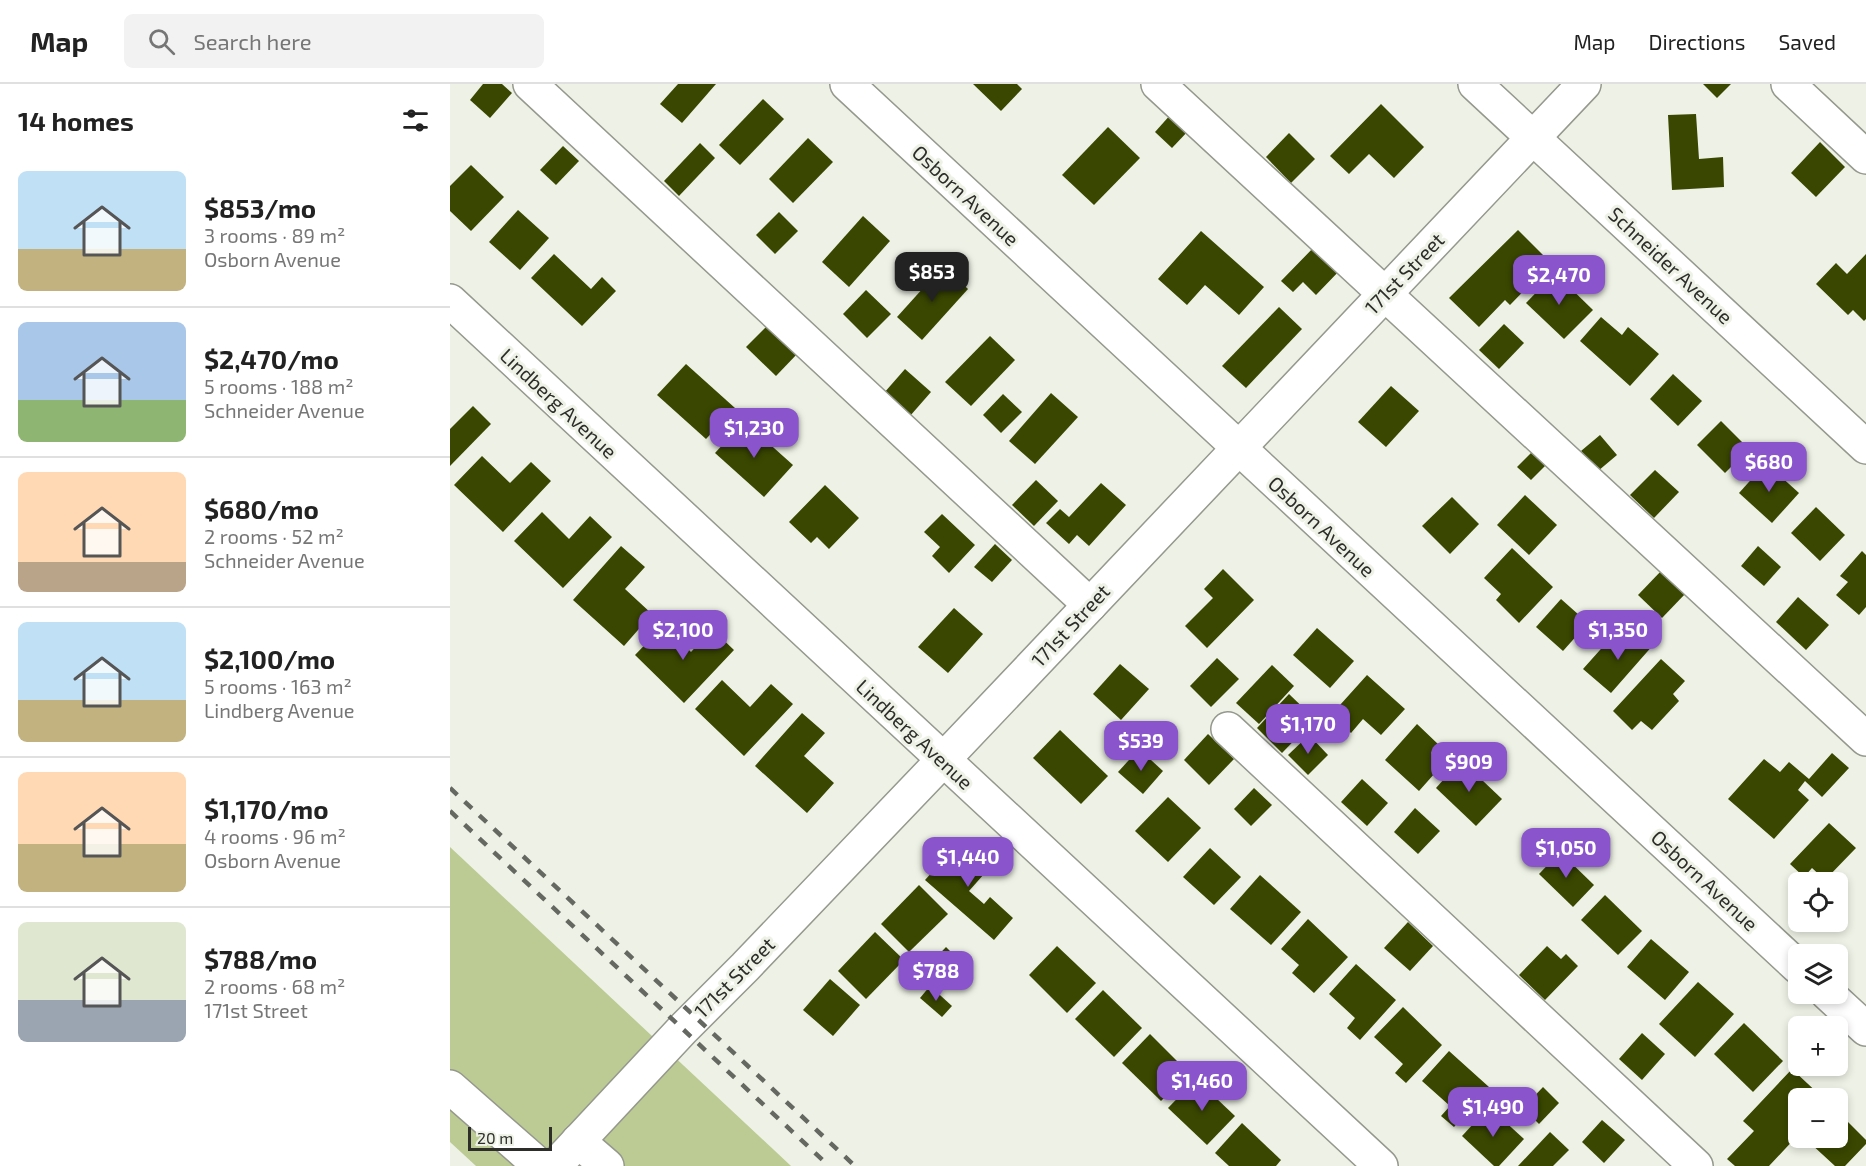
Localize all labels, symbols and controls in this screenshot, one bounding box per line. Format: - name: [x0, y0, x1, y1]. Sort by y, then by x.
- search box: [124, 14, 544, 68]
- text: Map: [30, 24, 88, 58]
- icon: search: [145, 25, 178, 58]
- text: Search here: [193, 28, 312, 54]
- text: Map: [1573, 29, 1616, 54]
- text: Directions: [1649, 29, 1745, 54]
- text: Saved: [1778, 29, 1836, 54]
- icon: filters: [399, 104, 432, 137]
- text: 14 homes: [18, 105, 134, 136]
- street label: Osborn Avenue: [908, 140, 1024, 250]
- text: $853/mo: [204, 192, 316, 223]
- icon: home: [66, 195, 138, 267]
- street label: Schneider Avenue: [1604, 201, 1738, 329]
- text: 3 rooms · 89 m²: [204, 223, 345, 247]
- street label: 171st Street: [1359, 227, 1449, 319]
- text: Osborn Avenue: [204, 247, 341, 271]
- pin: $853: [896, 252, 968, 303]
- pin: $2,470: [1510, 255, 1608, 306]
- text: $853: [909, 259, 955, 283]
- text: $2,470: [1527, 262, 1591, 286]
- text: $2,470/mo: [204, 343, 339, 374]
- street label: Lindberg Avenue: [496, 343, 622, 463]
- icon: home: [66, 346, 138, 418]
- text: 5 rooms · 188 m²: [204, 374, 353, 398]
- text: Schneider Avenue: [204, 398, 365, 422]
- pin: $1,230: [705, 408, 803, 459]
- text: $1,230: [724, 415, 784, 439]
- pin: $680: [1733, 442, 1805, 493]
- text: $680: [1745, 449, 1793, 473]
- street label: Osborn Avenue: [1264, 471, 1380, 581]
- text: $680/mo: [204, 493, 319, 524]
- icon: home: [66, 496, 138, 568]
- text: 2 rooms · 52 m²: [204, 524, 344, 548]
- text: Schneider Avenue: [204, 548, 365, 572]
- street label: 171st Street: [1026, 579, 1114, 671]
- pin: $2,100: [634, 610, 732, 661]
- pin: $1,350: [1569, 610, 1667, 661]
- text: $2,100: [652, 617, 714, 641]
- text: $1,350: [1588, 617, 1648, 641]
- text: $2,100/mo: [204, 643, 335, 674]
- icon: home: [66, 646, 138, 718]
- text: 5 rooms · 163 m²: [204, 674, 352, 698]
- street label: Lindberg Avenue: [852, 674, 978, 794]
- text: Lindberg Avenue: [204, 698, 355, 722]
- pin: $1,170: [1259, 704, 1357, 755]
- text: $1,170: [1280, 711, 1336, 735]
- pin: $539: [1105, 721, 1177, 772]
- text: $539: [1118, 728, 1164, 752]
- pin: $909: [1433, 742, 1505, 793]
- text: $909: [1445, 749, 1493, 773]
- text: $1,170/mo: [204, 793, 329, 824]
- icon: home: [66, 796, 138, 868]
- text: 4 rooms · 96 m²: [204, 824, 346, 848]
- street label: Osborn Avenue: [1647, 825, 1763, 935]
- pin: $1,050: [1517, 828, 1615, 879]
- text: $1,050: [1535, 835, 1597, 859]
- pin: $1,440: [919, 837, 1017, 888]
- text: $1,440: [936, 844, 1000, 868]
- text: Osborn Avenue: [204, 848, 341, 872]
- map controls: [1788, 872, 1848, 1148]
- button: locate: [1788, 872, 1848, 932]
- street label: 171st Street: [689, 931, 780, 1022]
- text: $788/mo: [204, 943, 317, 974]
- button: layers: [1788, 944, 1848, 1004]
- icon: home: [66, 946, 138, 1018]
- pin: $788: [900, 951, 972, 1002]
- text: $788: [912, 958, 960, 982]
- text: 2 rooms · 68 m²: [204, 974, 345, 998]
- text: 171st Street: [204, 998, 308, 1022]
- button: +: [1788, 1016, 1848, 1076]
- pin: $1,460: [1153, 1061, 1251, 1112]
- text: $1,460: [1171, 1068, 1233, 1092]
- pin: $1,490: [1444, 1087, 1542, 1138]
- button: −: [1788, 1088, 1848, 1148]
- text: $1,490: [1462, 1094, 1524, 1118]
- scale bar: [468, 1124, 552, 1152]
- text: 20 m: [477, 1128, 513, 1147]

